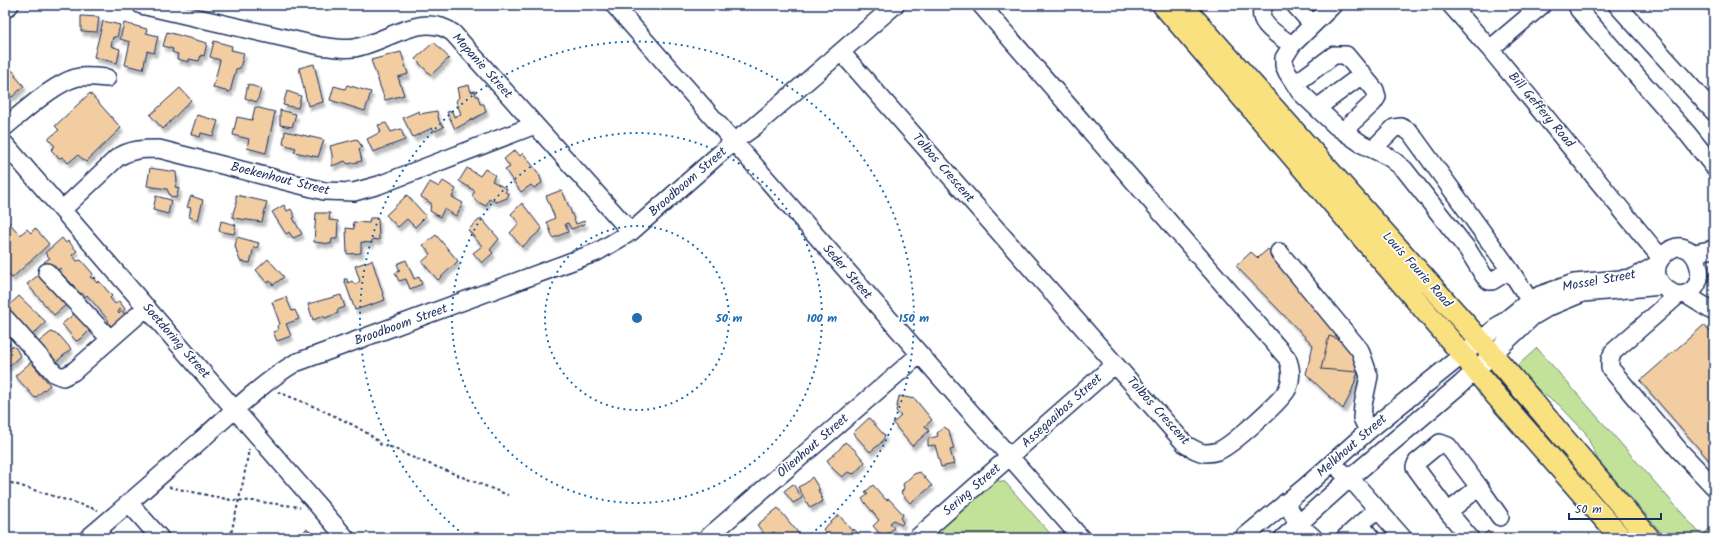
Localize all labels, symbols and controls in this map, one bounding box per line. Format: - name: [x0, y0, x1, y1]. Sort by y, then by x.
- street label: Mopanie Street: [447, 28, 518, 104]
- street label: Bill Geffery Road: [1503, 67, 1580, 153]
- street label: Tolbos Crescent: [907, 128, 980, 208]
- street label: Broodboom Street: [644, 141, 733, 222]
- street label: Boekenhout Street: [228, 157, 333, 202]
- street label: Louis Fourie Road: [1377, 227, 1457, 313]
- street label: Seder Street: [817, 240, 878, 305]
- street label: Mossel Street: [1561, 264, 1638, 298]
- street label: Soetdoring Street: [137, 298, 216, 384]
- street label: Broodboom Street: [351, 298, 452, 352]
- text: 50 m: [715, 309, 743, 328]
- text: 100 m: [807, 309, 837, 328]
- text: 150 m: [899, 309, 929, 328]
- centre of rings: [630, 311, 644, 325]
- street label: Assegaaibos Street: [1017, 368, 1108, 453]
- street label: Tolbos Crescent: [1121, 372, 1195, 451]
- street label: Olienhout Street: [772, 408, 854, 483]
- street label: Melkhout Street: [1312, 409, 1393, 483]
- street label: Sering Street: [938, 458, 1007, 521]
- scale bar: [1569, 495, 1661, 521]
- text: 50 m: [1575, 500, 1602, 519]

